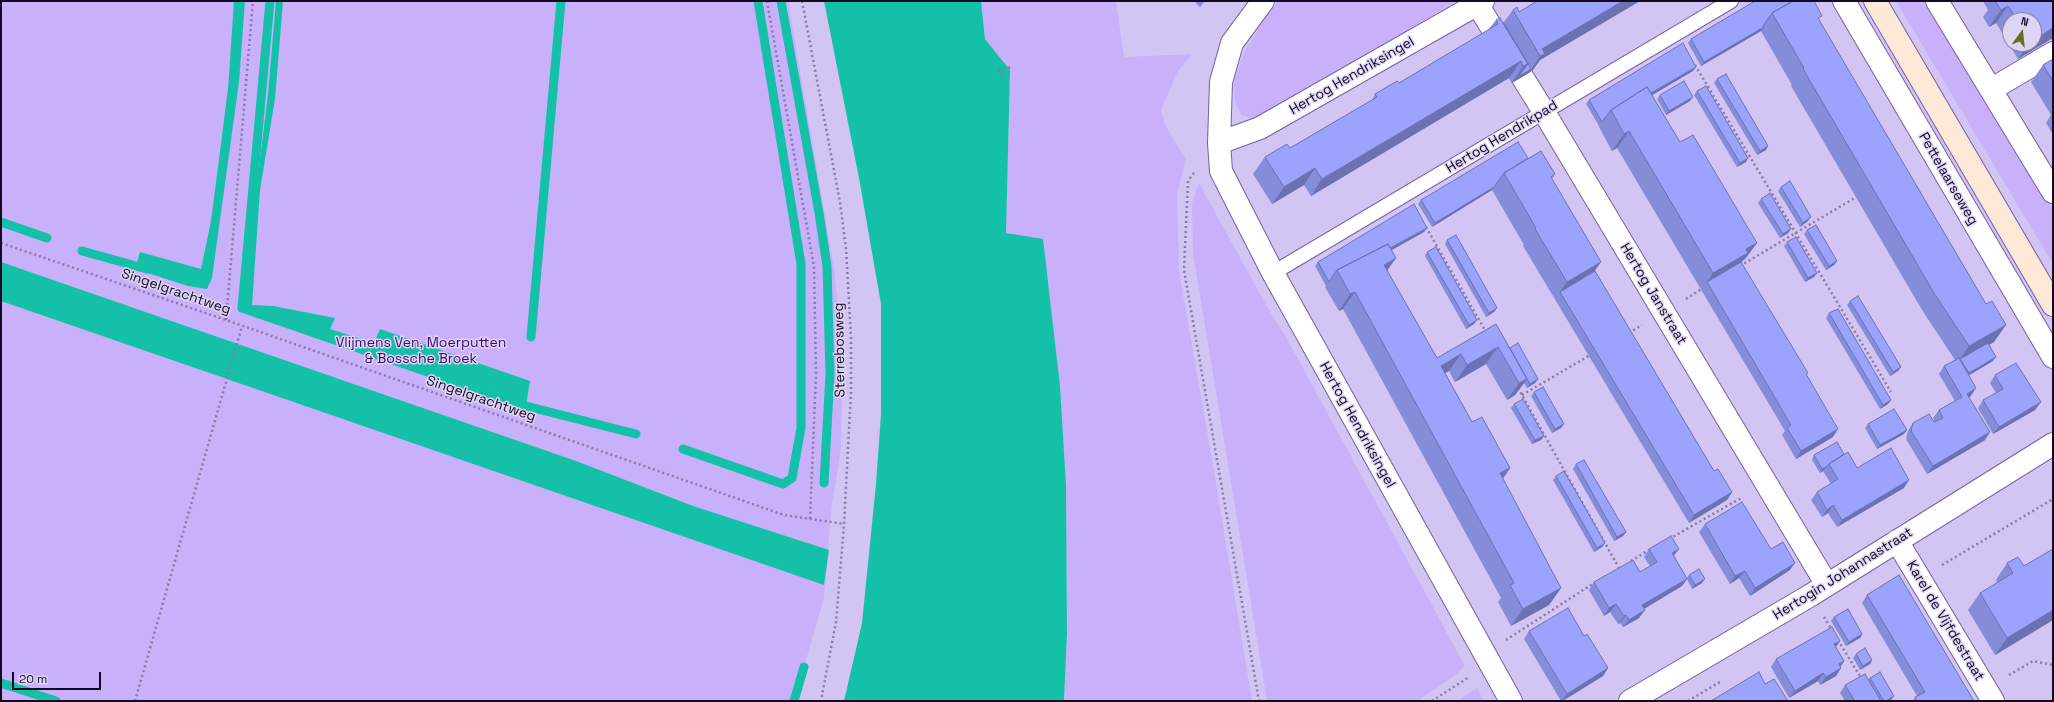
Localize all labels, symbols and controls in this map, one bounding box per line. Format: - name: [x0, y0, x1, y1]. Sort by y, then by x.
- north arrow: [2002, 12, 2042, 52]
- text: N: [2019, 14, 2030, 29]
- street label: Hertog Hendriksingel: [1287, 33, 1417, 119]
- street label: Hertog Hendrikpad: [1443, 97, 1561, 177]
- street label: Pettelaarseweg: [1915, 130, 1981, 228]
- street label: Hertog Janstraat: [1616, 240, 1690, 348]
- street label: Singelgrachtweg: [119, 265, 233, 319]
- street label: Sterrebosweg: [831, 302, 849, 398]
- park label: Vlijmens Ven, Moerputten & Bossche Broek: [336, 335, 506, 368]
- street label: Hertog Hendriksingel: [1315, 359, 1399, 491]
- street label: Singelgrachtweg: [424, 372, 538, 426]
- street label: Hertogin Johannastraat: [1770, 524, 1916, 624]
- street label: Karel de Vijfdestraat: [1902, 558, 1988, 684]
- scale bar: [14, 664, 103, 690]
- text: 20 m: [19, 671, 47, 687]

